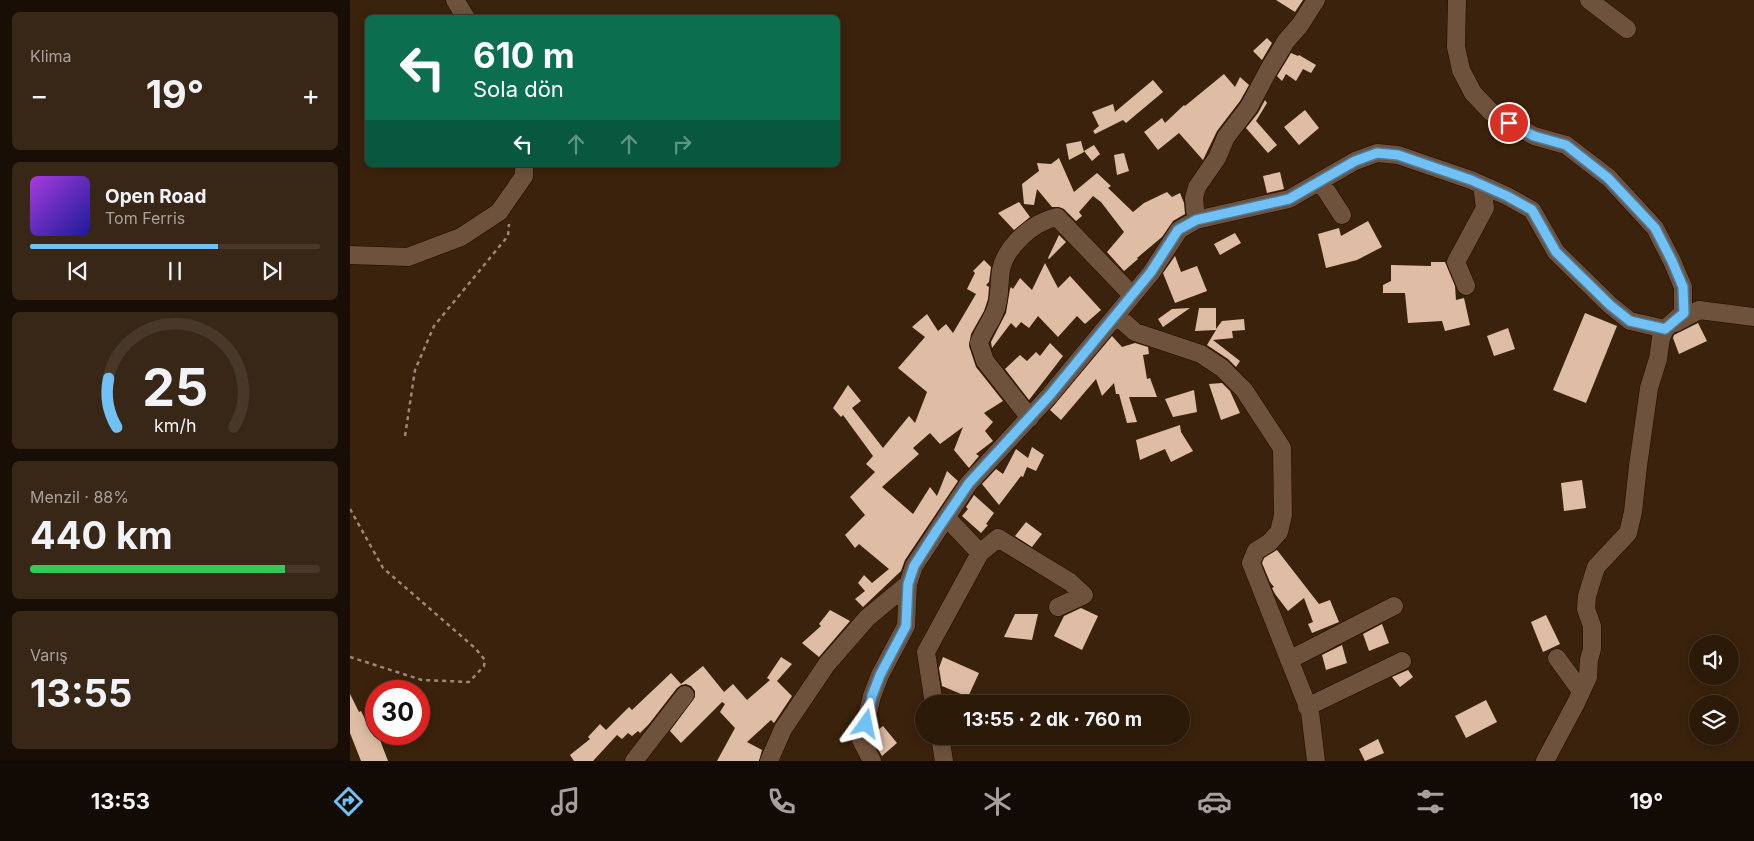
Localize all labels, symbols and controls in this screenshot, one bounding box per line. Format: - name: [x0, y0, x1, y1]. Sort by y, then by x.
- text: 610 m: [473, 34, 575, 76]
- icon: left: [390, 35, 455, 100]
- text: Klima: [30, 46, 72, 66]
- text: 19°: [146, 71, 204, 117]
- text: Sola dön: [473, 76, 564, 102]
- text: −: [30, 78, 49, 112]
- text: +: [301, 78, 320, 112]
- pin: [1488, 102, 1530, 144]
- icon: arrive: [1495, 109, 1523, 137]
- icon: left: [509, 130, 537, 158]
- icon: ahead: [562, 130, 590, 158]
- icon: ahead: [615, 130, 643, 158]
- icon: right: [668, 130, 696, 158]
- text: Open Road: [105, 185, 206, 208]
- text: Tom Ferris: [105, 208, 185, 228]
- icon: previous: [64, 257, 92, 285]
- icon: pause: [161, 257, 189, 285]
- icon: next: [258, 257, 286, 285]
- text: 25: [142, 356, 208, 419]
- text: km/h: [154, 415, 196, 436]
- text: Menzil · 88%: [30, 487, 129, 507]
- text: 440 km: [30, 512, 173, 558]
- map controls: [1689, 635, 1739, 745]
- button: sound: [1689, 635, 1739, 685]
- text: Varış: [30, 645, 68, 665]
- text: 13:55: [30, 670, 132, 716]
- speed limit sign: 30: [365, 680, 430, 745]
- button: layers: [1689, 695, 1739, 745]
- position arrow: [839, 697, 891, 749]
- text: 13:55 · 2 dk · 760 m: [963, 708, 1142, 731]
- icon: directions: [331, 784, 366, 819]
- icon: music: [548, 784, 583, 819]
- icon: phone: [764, 784, 799, 819]
- icon: climate: [980, 784, 1015, 819]
- icon: car: [1197, 784, 1232, 819]
- icon: filters: [1413, 784, 1448, 819]
- text: 13:53: [91, 788, 150, 814]
- text: 19°: [1629, 788, 1663, 814]

